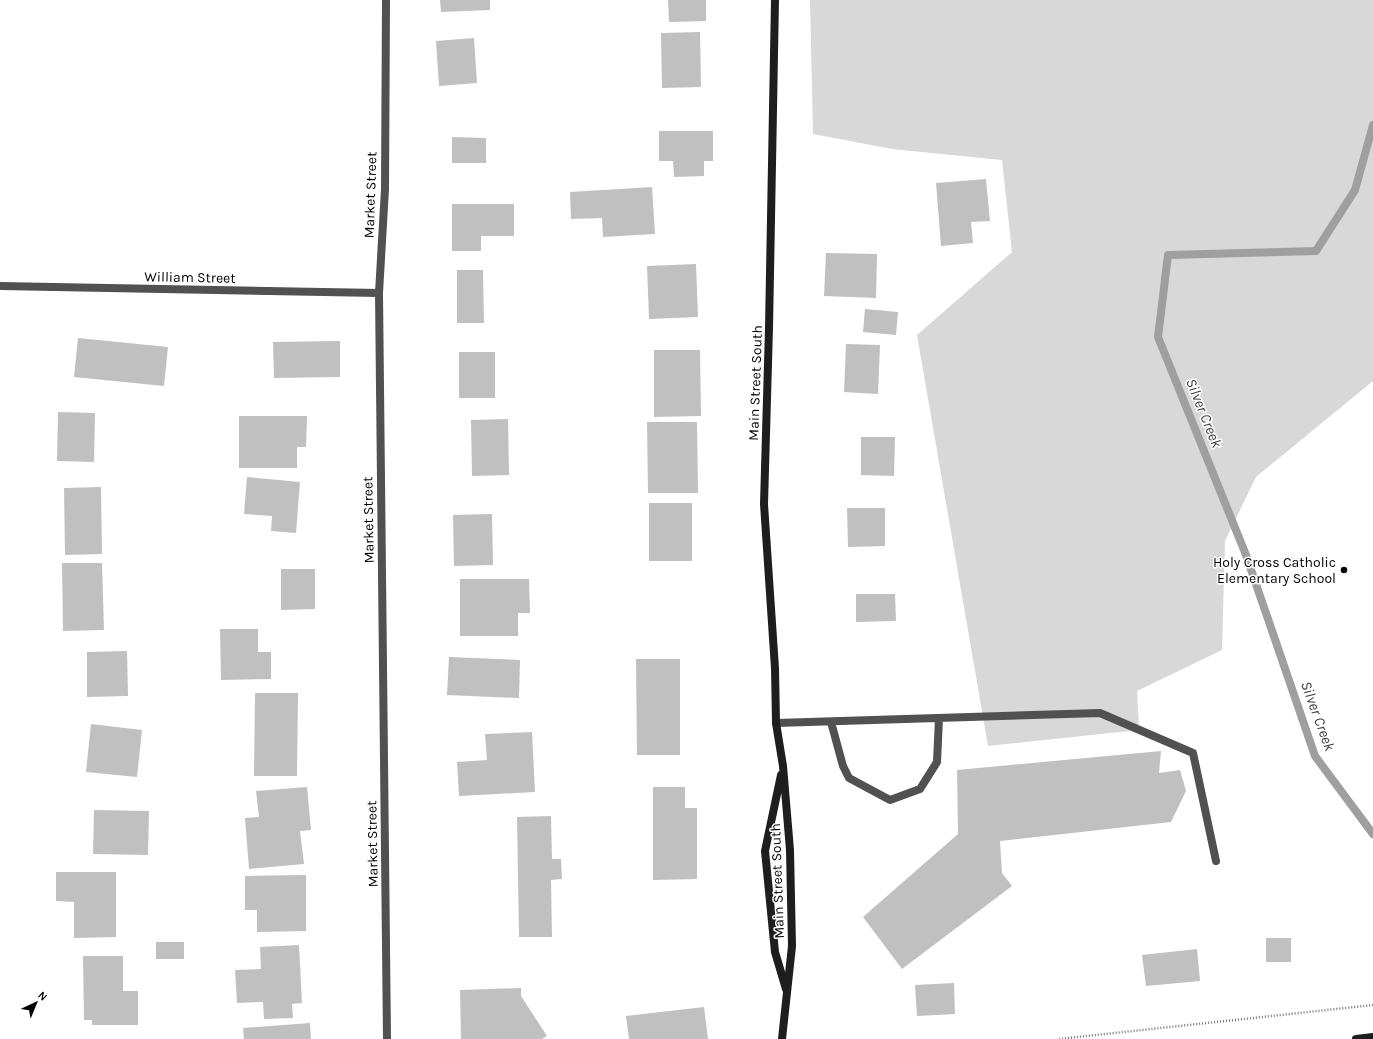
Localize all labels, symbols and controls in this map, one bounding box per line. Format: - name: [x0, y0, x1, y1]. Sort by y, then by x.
- street label: Market Street: [360, 151, 381, 239]
- street label: William Street: [144, 268, 236, 287]
- street label: Main Street South: [745, 325, 766, 441]
- water label: Silver Creek: [1182, 376, 1226, 451]
- street label: Market Street: [359, 476, 378, 564]
- place label: Holy Cross Catholic Elementary School: [1213, 554, 1336, 587]
- marker: Holy Cross Catholic Elementary School: [1339, 565, 1349, 575]
- water label: Silver Creek: [1297, 679, 1339, 754]
- street label: Market Street: [363, 800, 382, 888]
- street label: Main Street South: [767, 823, 788, 939]
- north arrow: [16, 983, 56, 1023]
- text: N: [35, 989, 50, 1004]

